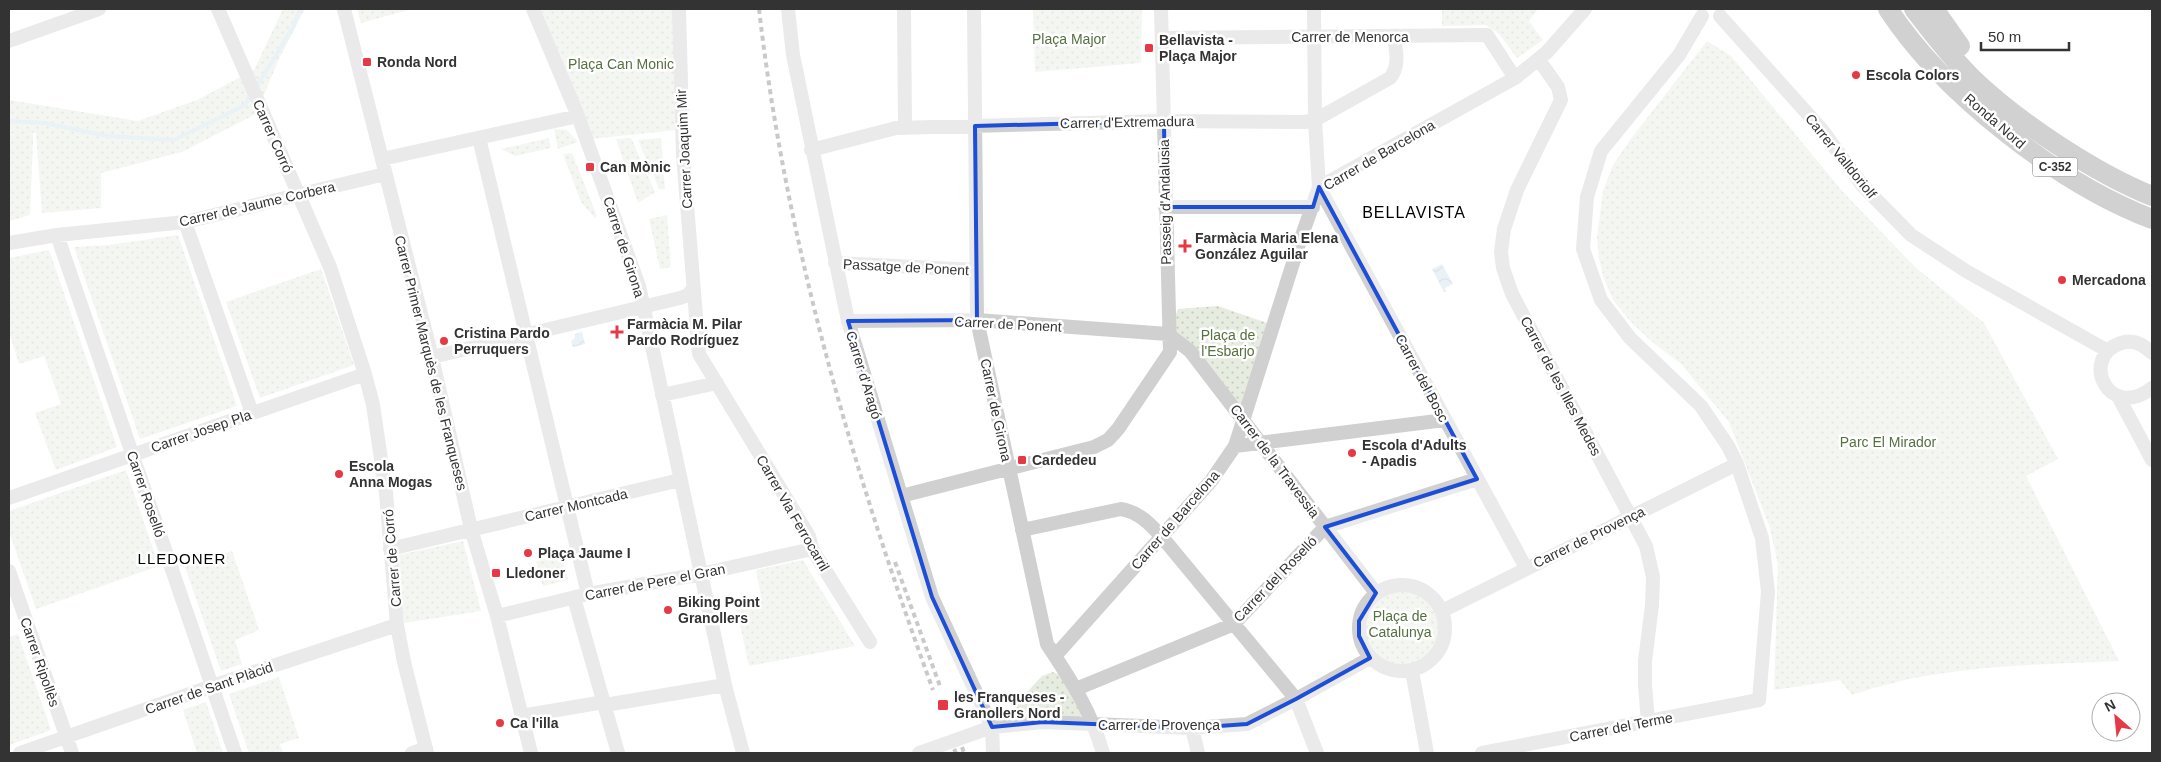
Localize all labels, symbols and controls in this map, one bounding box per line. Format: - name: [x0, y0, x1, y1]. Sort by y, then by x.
- scale bar: [1981, 20, 2068, 52]
- text: 50 m: [1988, 28, 2021, 45]
- street label: Carrer de Menorca: [1291, 29, 1409, 45]
- park label: Plaça Major: [1032, 31, 1106, 47]
- place label: Bellavista - Plaça Major: [1159, 32, 1237, 64]
- marker: Bellavista - Plaça Major: [1143, 42, 1155, 54]
- place label: Ronda Nord: [377, 54, 457, 70]
- marker: Ronda Nord: [361, 56, 373, 68]
- park label: Plaça Can Monic: [568, 56, 674, 72]
- place label: Escola Colors: [1866, 67, 1960, 83]
- marker: Escola Colors: [1850, 69, 1862, 81]
- street label: Carrer Joaquim Mir: [673, 88, 695, 209]
- street label: Ronda Nord: [1961, 90, 2029, 152]
- street label: Carrer Corró: [250, 97, 296, 175]
- street label: Carrer Valldoriolf: [1802, 111, 1880, 202]
- street label: Carrer d'Extremadura: [1060, 113, 1194, 131]
- street label: Carrer de Barcelona: [1320, 116, 1438, 193]
- street label: Passeig d'Andalusia: [1156, 139, 1174, 265]
- road number: C-352: [2032, 158, 2078, 176]
- place label: Can Mònic: [600, 159, 671, 175]
- marker: Can Mònic: [584, 161, 596, 173]
- street label: Carrer de Jaume Corbera: [177, 178, 337, 230]
- street label: Carrer de Girona: [600, 195, 648, 300]
- district label: BELLAVISTA: [1362, 204, 1466, 221]
- place label: Farmàcia Maria Elena González Aguilar: [1195, 230, 1338, 262]
- street label: Carrer Primer Marquès de les Franqueses: [392, 234, 470, 492]
- marker: Farmàcia Maria Elena González Aguilar: [1179, 240, 1191, 252]
- street label: Passatge de Ponent: [843, 256, 969, 278]
- place label: Mercadona: [2072, 272, 2146, 288]
- marker: Mercadona: [2056, 274, 2068, 286]
- street label: Carrer de Ponent: [954, 313, 1062, 335]
- street label: Carrer de les Illes Medes: [1517, 314, 1605, 458]
- place label: Farmàcia M. Pilar Pardo Rodríguez: [627, 316, 743, 348]
- place label: Cristina Pardo Perruquers: [454, 325, 550, 357]
- marker: Farmàcia M. Pilar Pardo Rodríguez: [611, 326, 623, 338]
- park label: Plaça de l'Esbarjo: [1201, 327, 1255, 359]
- street label: Carrer d'Aragó: [843, 329, 885, 421]
- street label: Carrer del Bosc: [1392, 331, 1452, 425]
- marker: Cristina Pardo Perruquers: [438, 335, 450, 347]
- street label: Carrer de Girona: [977, 357, 1015, 463]
- street label: Carrer de la Travessia: [1227, 401, 1323, 521]
- street label: Carrer Josep Pla: [149, 406, 253, 456]
- park label: Parc El Mirador: [1840, 434, 1937, 450]
- place label: Escola d'Adults - Apadis: [1362, 437, 1467, 469]
- marker: Escola d'Adults - Apadis: [1346, 447, 1358, 459]
- street label: Carrer Roselló: [124, 449, 168, 539]
- street label: Carrer Via Ferrocarril: [753, 452, 833, 574]
- place label: Cardedeu: [1032, 452, 1097, 468]
- marker: Cardedeu: [1016, 454, 1028, 466]
- place label: Escola Anna Mogas: [349, 458, 432, 490]
- street label: Carrer de Barcelona: [1128, 467, 1223, 573]
- marker: Escola Anna Mogas: [333, 468, 345, 480]
- street label: Carrer Montcada: [523, 485, 629, 525]
- street label: Carrer de Provença: [1531, 503, 1648, 571]
- street label: Carrer de Corró: [380, 508, 404, 608]
- street label: Carrer del Roselló: [1230, 533, 1320, 625]
- place label: Plaça Jaume I: [538, 545, 631, 561]
- marker: Plaça Jaume I: [522, 547, 534, 559]
- district label: LLEDONER: [138, 550, 226, 567]
- street label: Carrer de Pere el Gran: [584, 561, 726, 603]
- place label: Lledoner: [506, 565, 566, 581]
- marker: Lledoner: [490, 567, 502, 579]
- place label: Biking Point Granollers: [678, 594, 760, 626]
- marker: Biking Point Granollers: [662, 604, 674, 616]
- park label: Plaça de Catalunya: [1368, 608, 1432, 640]
- street label: Carrer Ripollès: [17, 615, 63, 709]
- street label: Carrer de Sant Plàcid: [143, 659, 275, 717]
- place label: les Franqueses - Granollers Nord: [954, 689, 1065, 721]
- north arrow: [2091, 692, 2141, 742]
- text: N: [2102, 696, 2118, 715]
- marker: les Franqueses - Granollers Nord: [936, 698, 950, 712]
- street label: Carrer del Terme: [1568, 709, 1674, 745]
- place label: Ca l'illa: [510, 715, 559, 731]
- marker: Ca l'illa: [494, 717, 506, 729]
- street label: Carrer de Provença: [1098, 717, 1220, 733]

